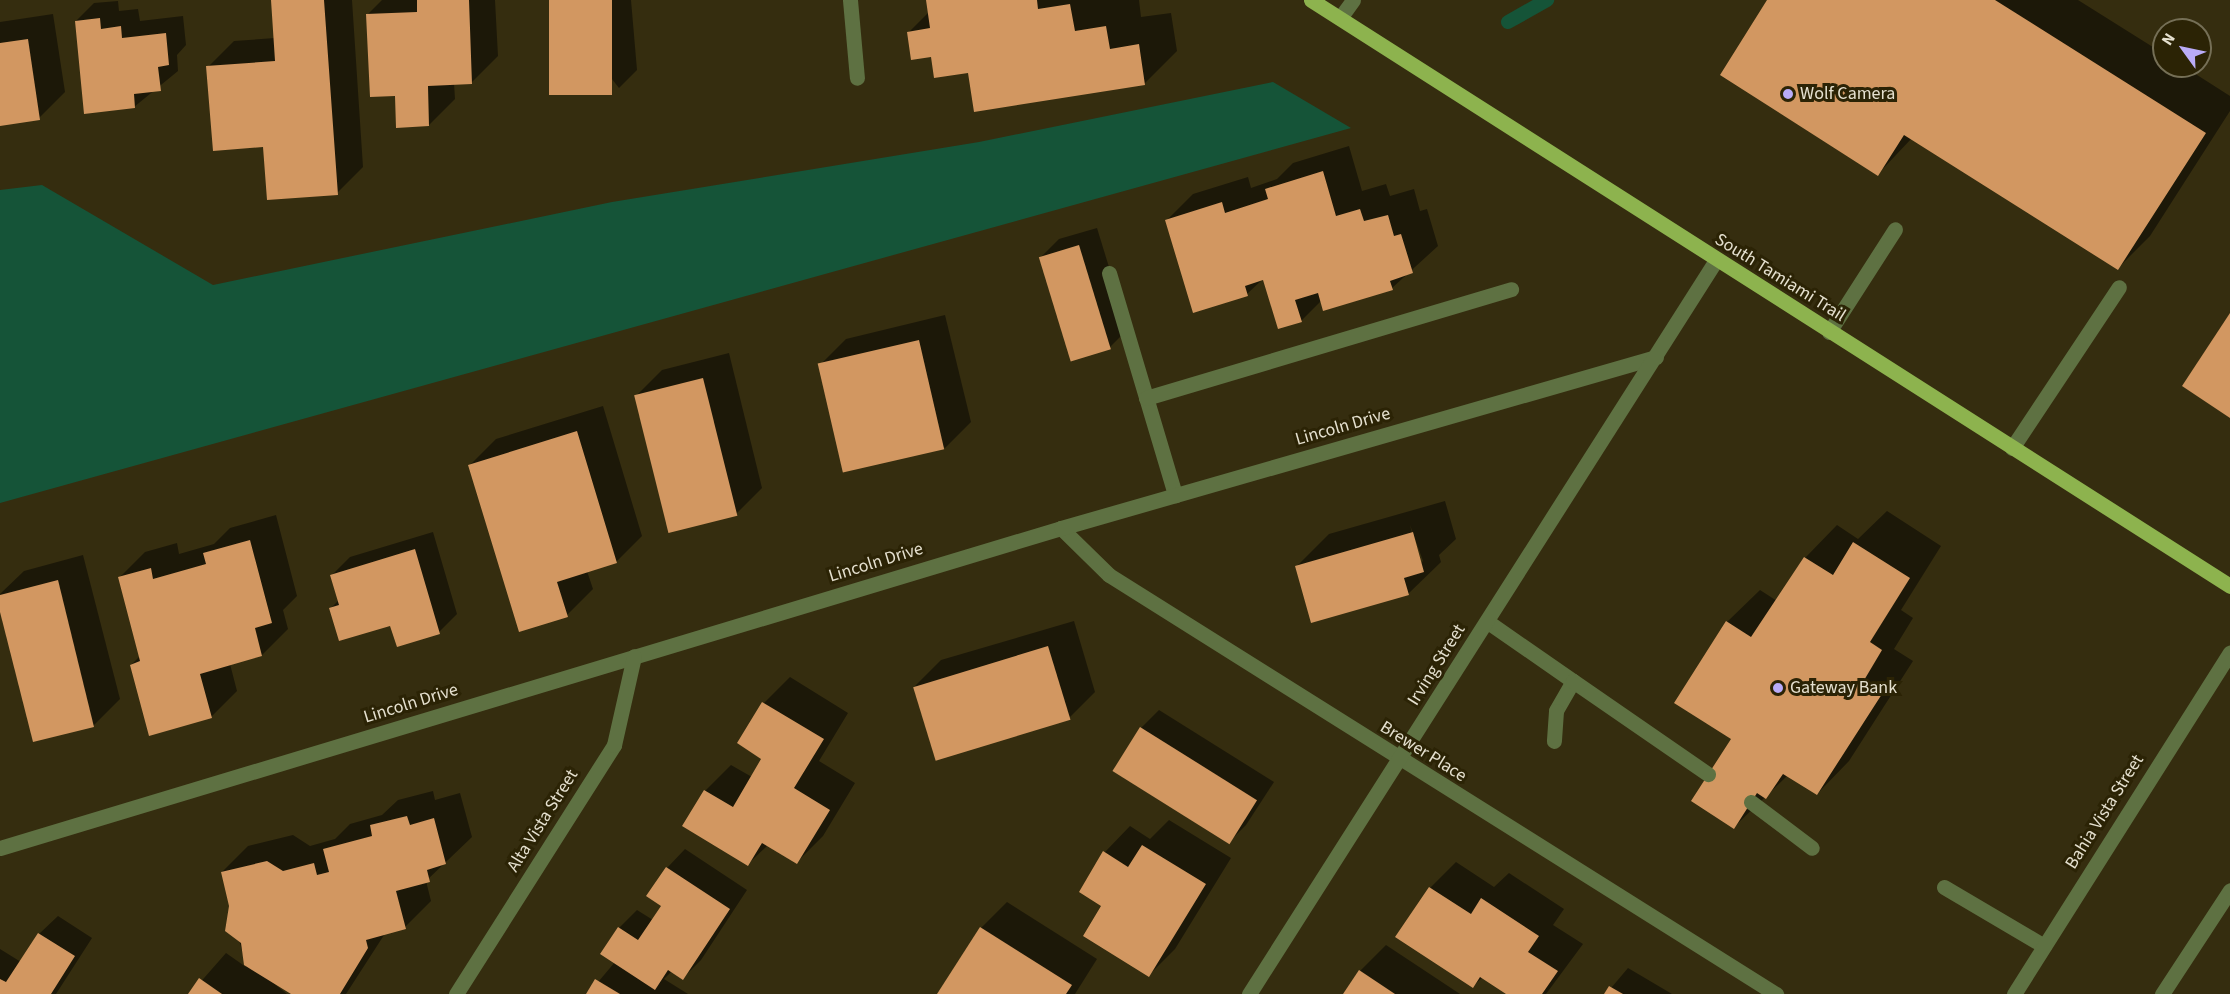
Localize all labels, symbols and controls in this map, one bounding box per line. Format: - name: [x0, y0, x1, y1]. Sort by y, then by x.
- north arrow: [2152, 18, 2212, 78]
- text: N: [2156, 29, 2181, 50]
- place label: Wolf Camera: [1800, 83, 1895, 105]
- marker: Wolf Camera: [1781, 87, 1795, 101]
- street label: South Tamiami Trail: [1711, 229, 1849, 327]
- street label: Lincoln Drive: [1293, 403, 1393, 451]
- street label: Lincoln Drive: [826, 538, 926, 588]
- street label: Irving Street: [1403, 620, 1471, 710]
- place label: Gateway Bank: [1790, 677, 1897, 699]
- street label: Lincoln Drive: [361, 679, 461, 729]
- marker: Gateway Bank: [1771, 681, 1785, 695]
- street label: Brewer Place: [1376, 717, 1470, 787]
- street label: Bahia Vista Street: [2061, 751, 2149, 873]
- street label: Alta Vista Street: [503, 766, 583, 876]

